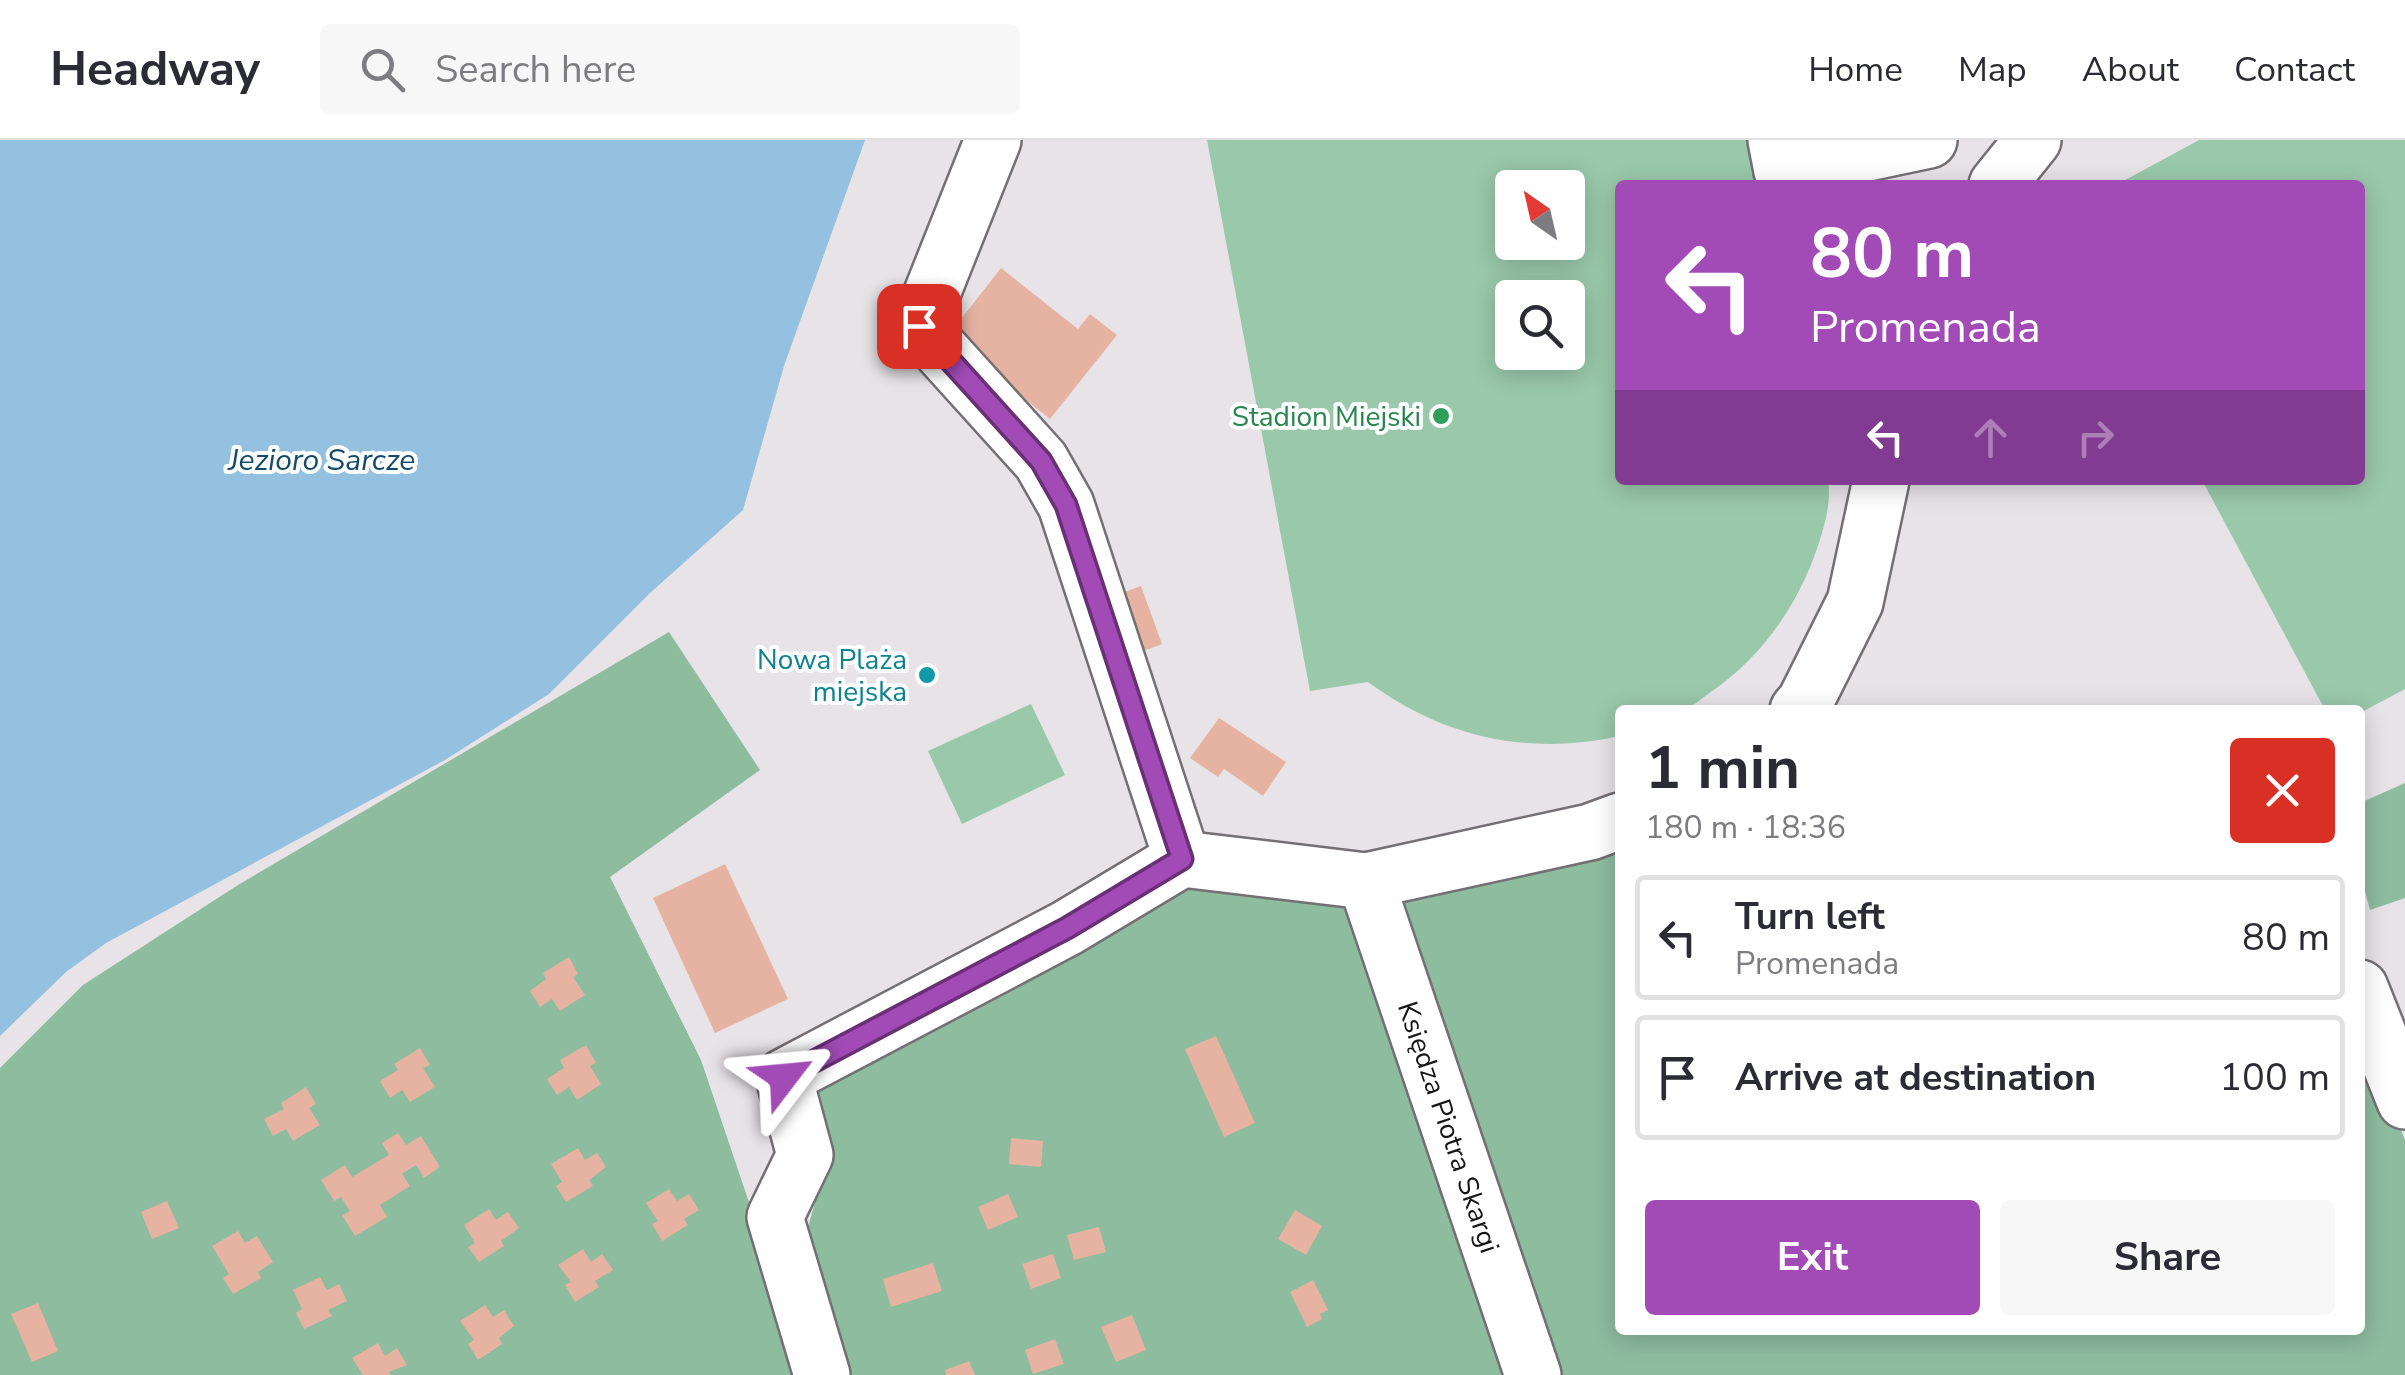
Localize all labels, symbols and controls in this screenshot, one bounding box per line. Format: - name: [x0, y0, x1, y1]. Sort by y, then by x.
- search box: [320, 24, 1020, 114]
- text: Headway: [50, 36, 260, 102]
- icon: search: [355, 42, 410, 97]
- text: Search here: [435, 44, 636, 95]
- text: Home: [1808, 46, 1903, 93]
- text: Map: [1958, 46, 2027, 93]
- text: About: [2082, 46, 2179, 93]
- text: Contact: [2234, 46, 2355, 93]
- north arrow: [1495, 170, 1585, 260]
- map controls: [1495, 170, 1585, 370]
- text: 80 m: [1810, 206, 1974, 302]
- icon: left: [1645, 220, 1775, 350]
- button: search: [1495, 280, 1585, 370]
- pin: [877, 284, 962, 369]
- text: Promenada: [1810, 297, 2041, 358]
- icon: arrive: [892, 299, 947, 354]
- place label: Stadion Miejski: [1232, 398, 1421, 436]
- marker: Stadion Miejski: [1430, 405, 1452, 427]
- icon: left: [1858, 410, 1913, 465]
- icon: ahead: [1963, 410, 2018, 465]
- icon: right: [2068, 410, 2123, 465]
- water label: Jezioro Sarcze: [227, 440, 415, 481]
- place label: Nowa Plaża miejska: [757, 641, 907, 711]
- marker: Nowa Plaża miejska: [916, 664, 938, 686]
- text: 1 min: [1645, 727, 1800, 809]
- button: close: [2230, 738, 2335, 843]
- text: 180 m · 18:36: [1645, 806, 1846, 849]
- text: Turn left: [1735, 891, 1885, 942]
- icon: left: [1650, 910, 1705, 965]
- text: 80 m: [2242, 912, 2330, 963]
- text: Promenada: [1735, 942, 1899, 985]
- street label: Księdza Piotra Skargi: [1388, 996, 1508, 1258]
- position arrow: [732, 1025, 836, 1129]
- icon: arrive: [1650, 1050, 1705, 1105]
- text: Arrive at destination: [1735, 1052, 2096, 1103]
- text: 100 m: [2219, 1052, 2330, 1103]
- button: Exit: [1645, 1200, 1980, 1315]
- button: Share: [2000, 1200, 2335, 1315]

